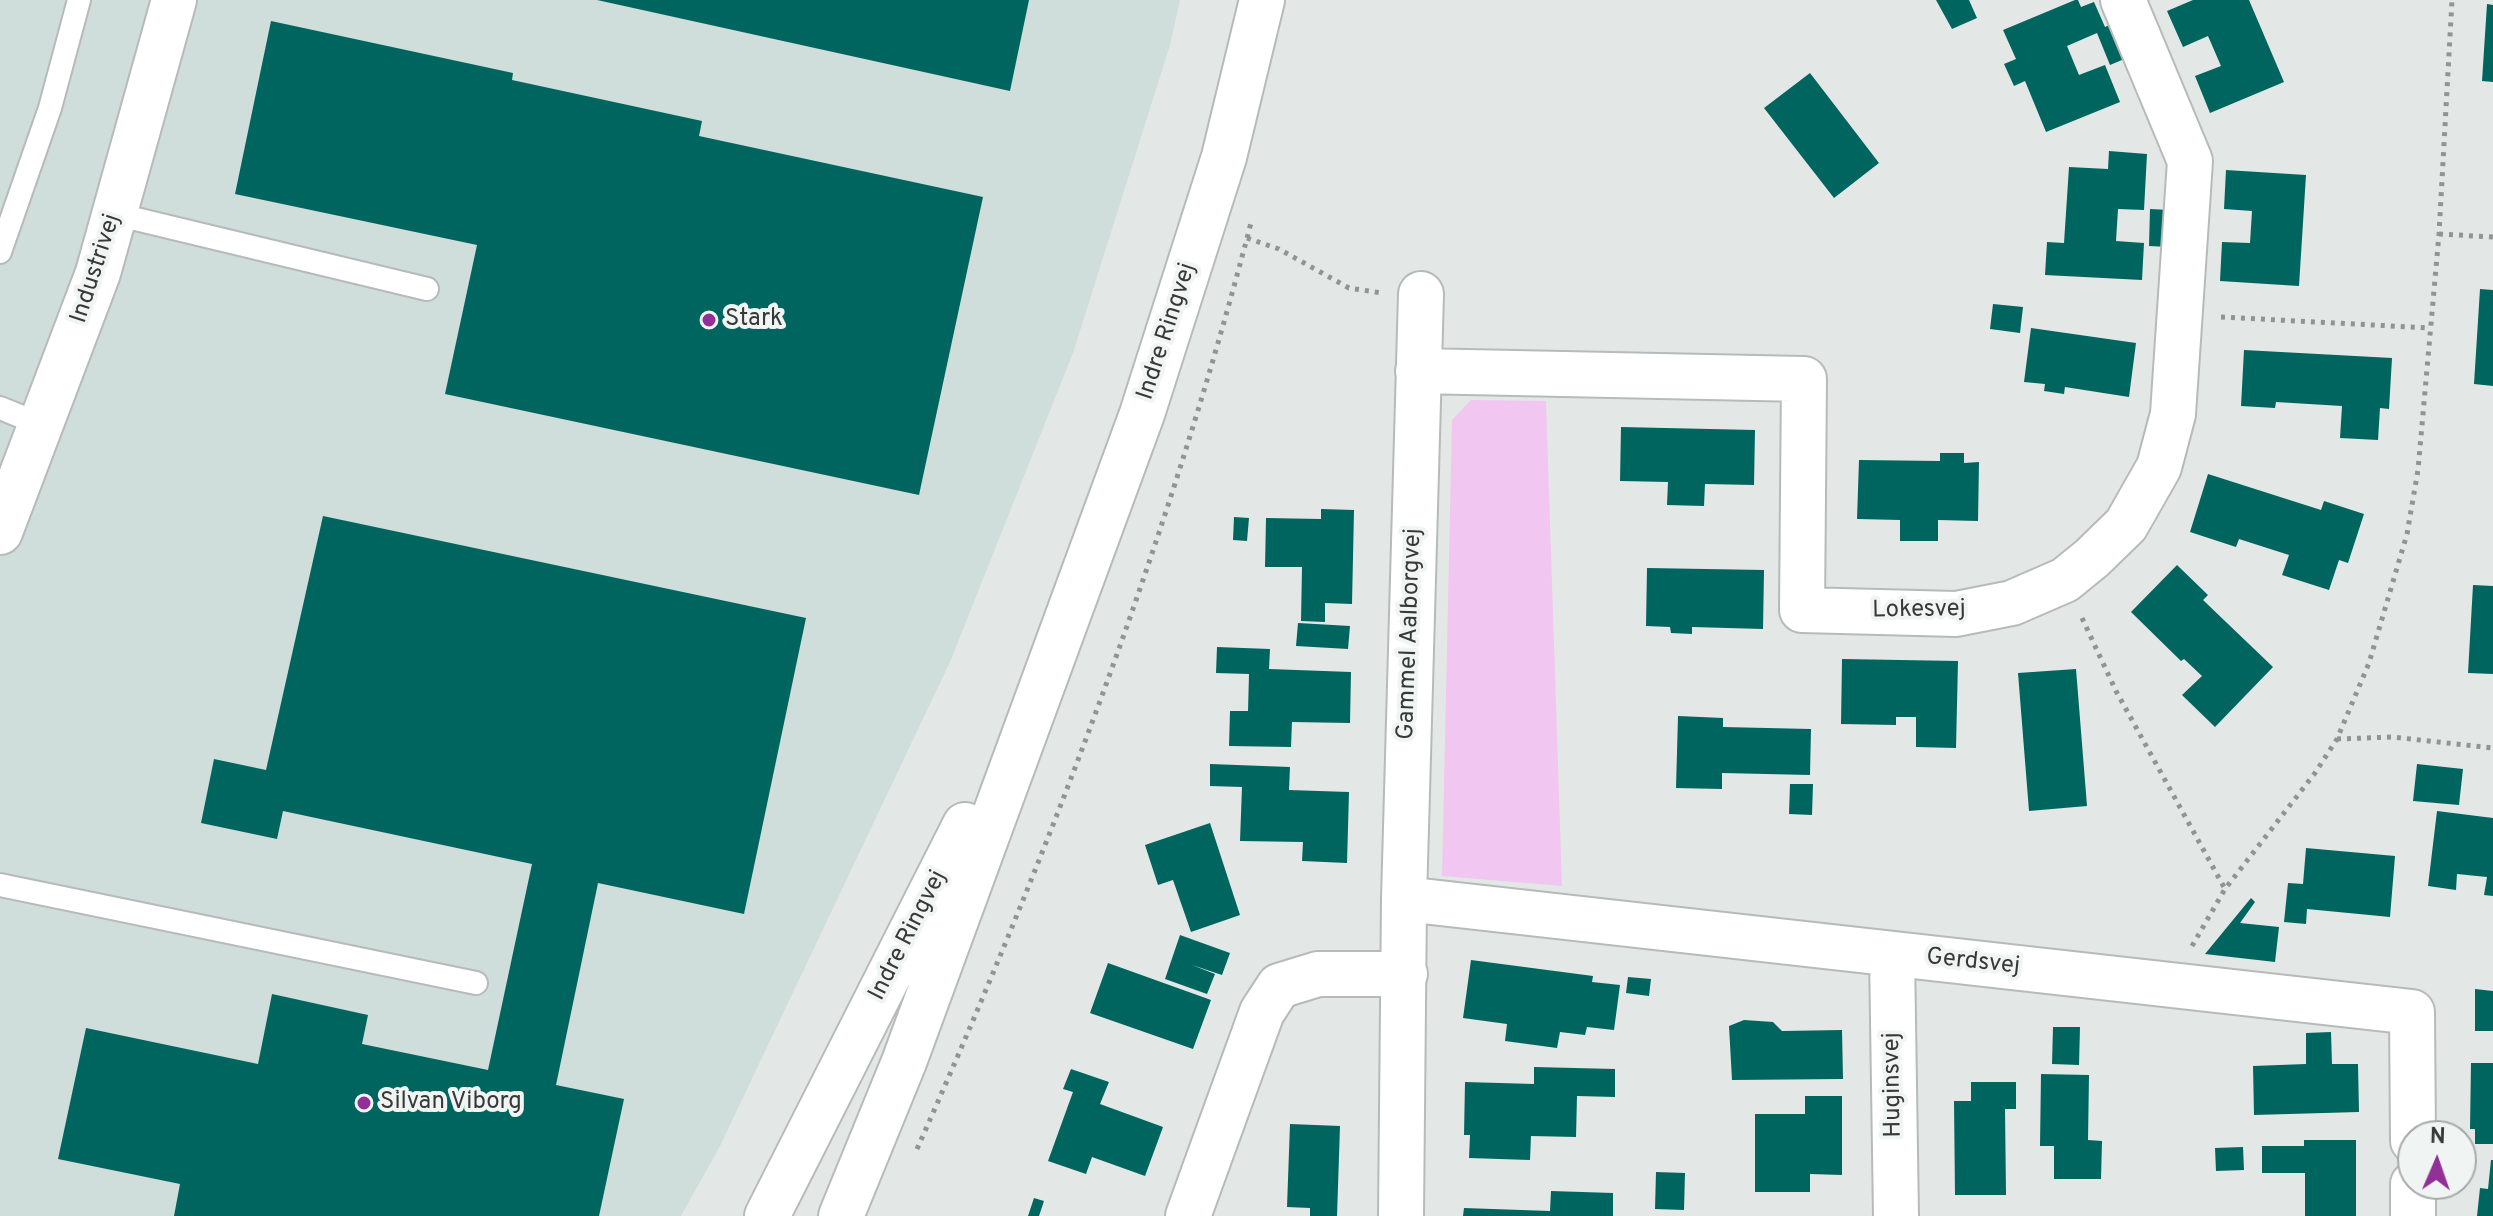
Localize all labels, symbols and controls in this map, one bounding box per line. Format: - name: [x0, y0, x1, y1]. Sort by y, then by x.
- street label: Industrivej: [66, 211, 128, 327]
- street label: Indre Ringvej: [1132, 260, 1204, 404]
- place label: Stark: [725, 306, 783, 334]
- marker: Stark: [700, 311, 718, 329]
- street label: Gammel Aalborgvej: [1393, 528, 1429, 740]
- street label: Lokesvej: [1872, 596, 1966, 626]
- street label: Indre Ringvej: [864, 866, 954, 1006]
- street label: Gerdsvej: [1925, 944, 2021, 982]
- street label: Huginsvej: [1879, 1032, 1909, 1138]
- place label: Silvan Viborg: [380, 1089, 522, 1117]
- marker: Silvan Viborg: [355, 1094, 373, 1112]
- north arrow: [2397, 1120, 2477, 1200]
- text: N: [2429, 1124, 2446, 1151]

